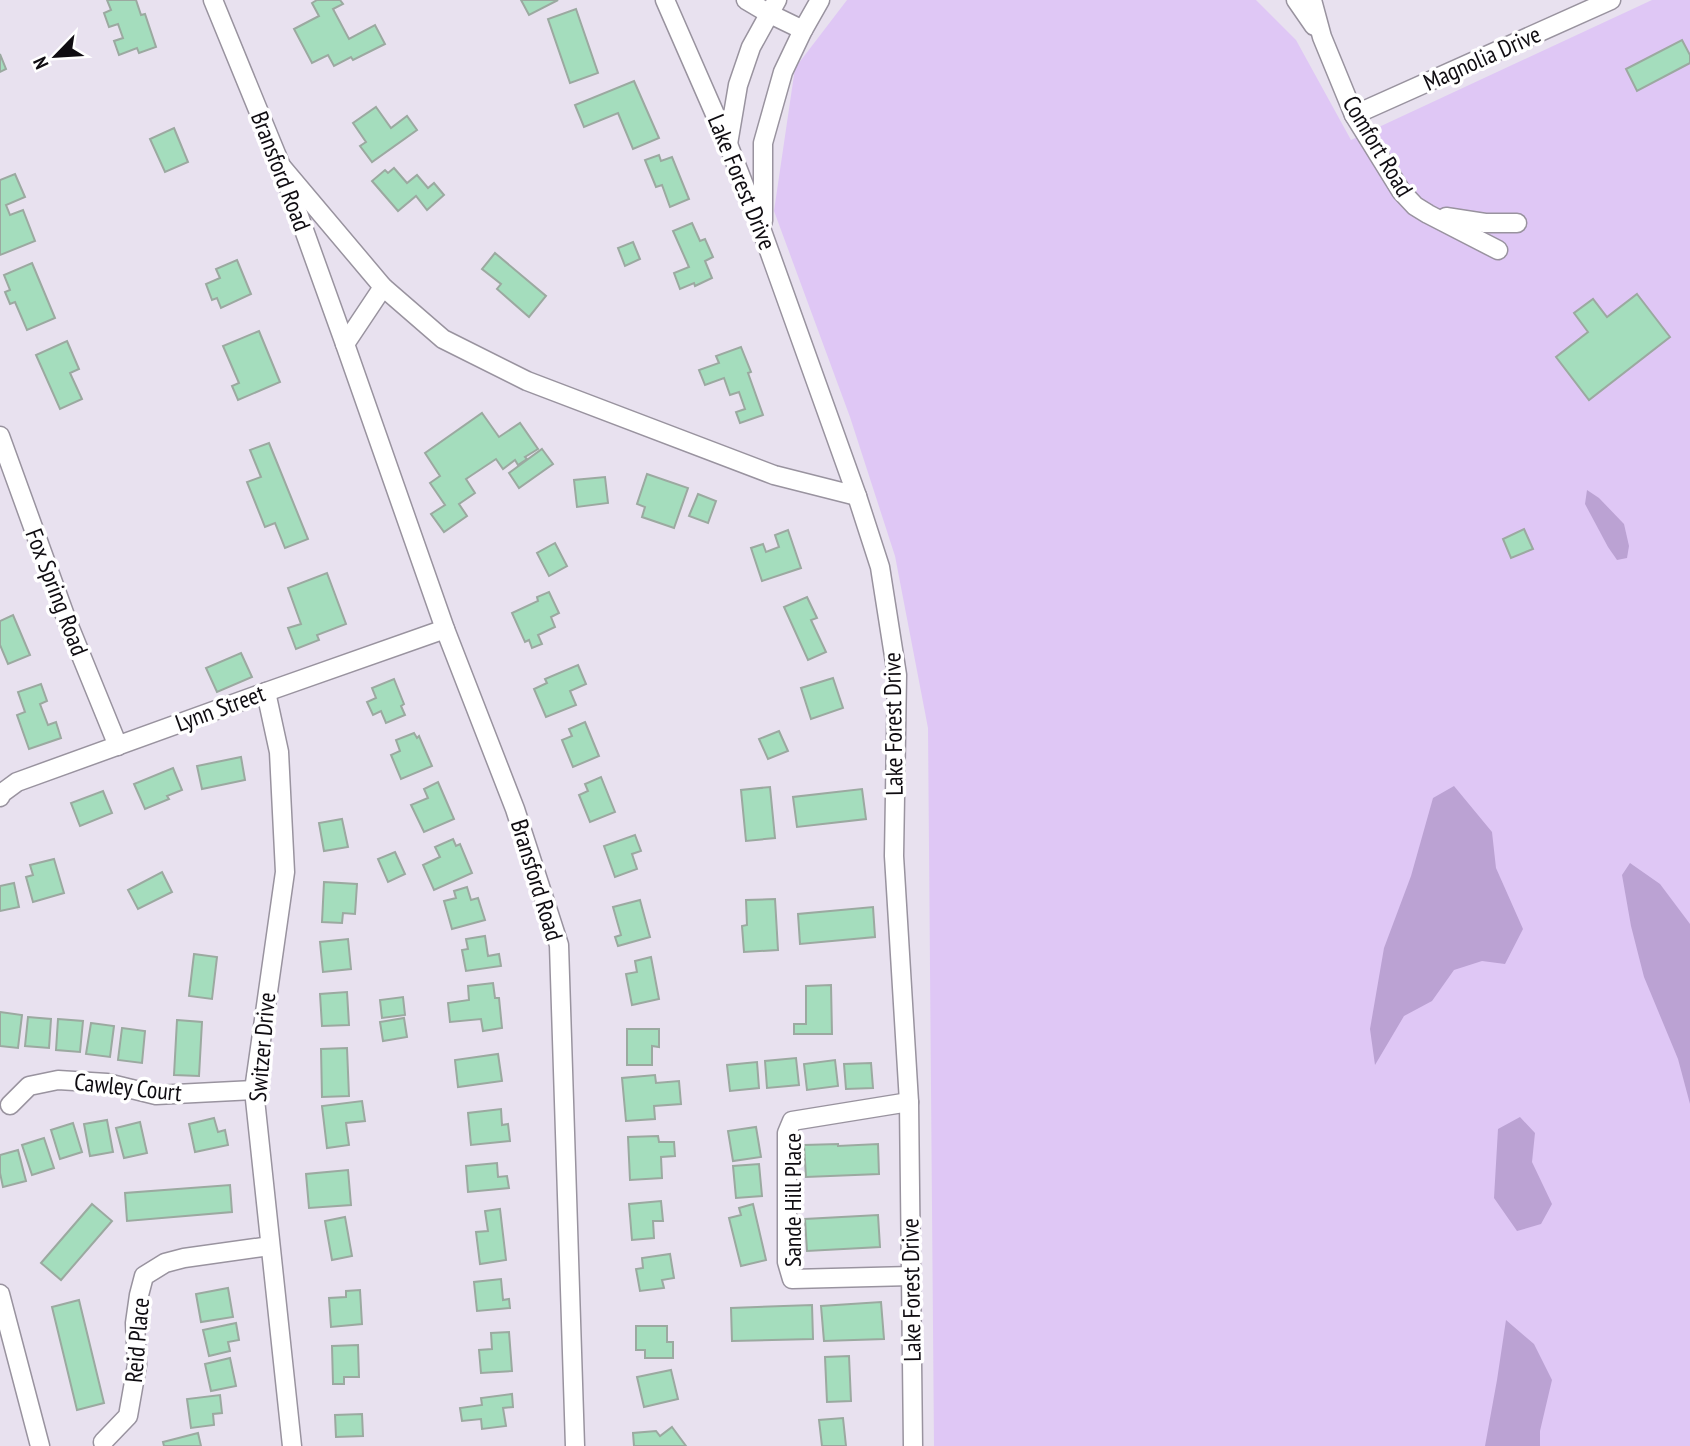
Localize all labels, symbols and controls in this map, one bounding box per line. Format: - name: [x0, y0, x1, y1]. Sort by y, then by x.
- street label: Magnolia Drive: [1418, 18, 1546, 98]
- north arrow: [21, 21, 91, 91]
- text: N: [28, 53, 54, 73]
- street label: Comfort Road: [1336, 90, 1420, 202]
- street label: Bransford Road: [244, 107, 318, 235]
- street label: Lake Forest Drive: [701, 110, 783, 254]
- street label: Fox Spring Road: [19, 524, 95, 660]
- street label: Lake Forest Drive: [876, 652, 910, 796]
- street label: Lynn Street: [171, 677, 269, 738]
- street label: Bransford Road: [504, 815, 570, 945]
- street label: Switzer Drive: [242, 991, 282, 1103]
- street label: Cawley Court: [73, 1066, 184, 1108]
- street label: Sande Hill Place: [777, 1133, 808, 1267]
- street label: Lake Forest Drive: [894, 1218, 928, 1362]
- street label: Reid Place: [118, 1296, 156, 1384]

